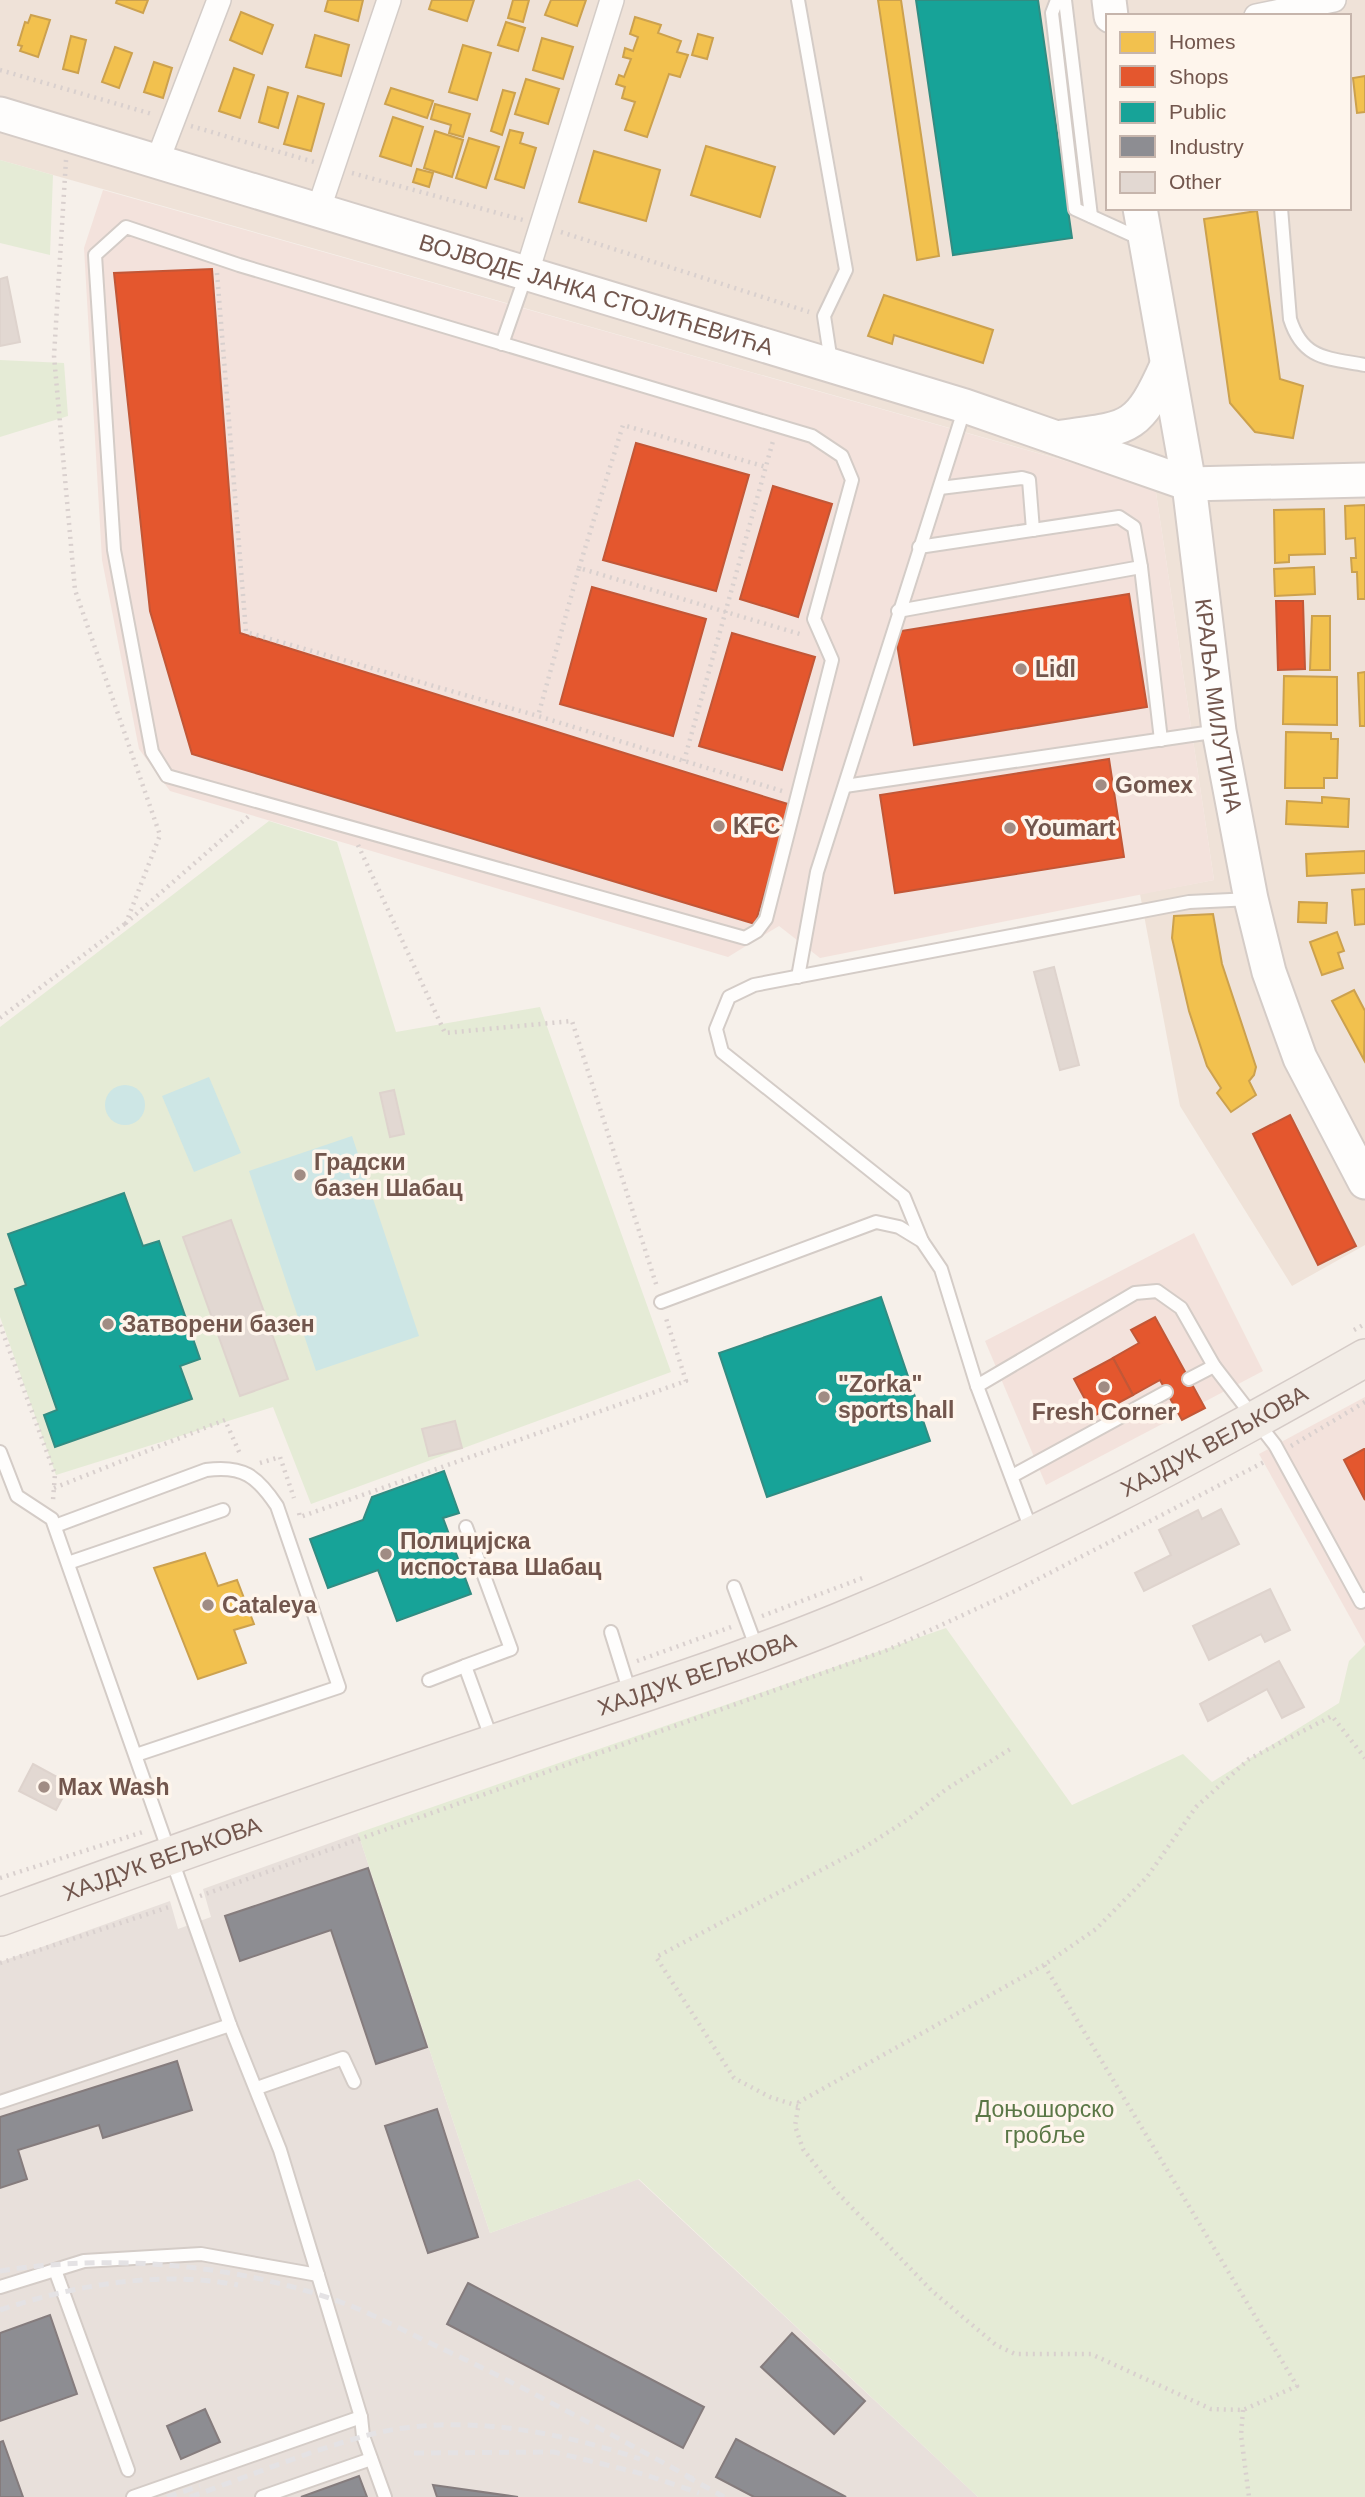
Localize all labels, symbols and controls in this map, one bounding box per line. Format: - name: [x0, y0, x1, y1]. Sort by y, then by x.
- legend: [1106, 14, 1351, 210]
- text: Homes: [1169, 30, 1236, 53]
- text: Shops: [1169, 65, 1229, 88]
- text: Public: [1169, 100, 1226, 123]
- text: Industry: [1169, 135, 1244, 158]
- text: Other: [1169, 170, 1222, 193]
- street label: ВОЈВОДЕ ЈАНКА СТОЈИЋЕВИЋА: [416, 229, 777, 360]
- street label: КРАЉА МИЛУТИНА: [1190, 597, 1247, 816]
- place label: Lidl: [1035, 656, 1076, 682]
- marker: Lidl: [1013, 661, 1029, 677]
- place label: Gomex: [1115, 772, 1193, 798]
- marker: Gomex: [1093, 777, 1109, 793]
- place label: KFC: [733, 813, 780, 839]
- place label: Youmart: [1024, 815, 1116, 841]
- marker: KFC: [711, 818, 727, 834]
- marker: Youmart: [1002, 820, 1018, 836]
- place label: Градски базен Шабац: [314, 1149, 463, 1201]
- marker: Градски базен Шабац: [292, 1167, 308, 1183]
- place label: Затворени базен: [122, 1311, 315, 1337]
- marker: Затворени базен: [100, 1316, 116, 1332]
- place label: "Zorka" sports hall: [838, 1371, 954, 1423]
- marker: Fresh Corner: [1096, 1379, 1112, 1395]
- street label: ХАЈДУК ВЕЉКОВА: [1116, 1380, 1313, 1502]
- marker: "Zorka" sports hall: [816, 1389, 832, 1405]
- place label: Fresh Corner: [1032, 1399, 1176, 1425]
- place label: Полицијска испостава Шабац: [400, 1528, 601, 1580]
- marker: Полицијска испостава Шабац: [378, 1546, 394, 1562]
- place label: Cataleya: [222, 1592, 317, 1618]
- marker: Cataleya: [200, 1597, 216, 1613]
- street label: ХАЈДУК ВЕЉКОВА: [594, 1627, 800, 1721]
- place label: Max Wash: [58, 1774, 170, 1800]
- marker: Max Wash: [36, 1779, 52, 1795]
- street label: ХАЈДУК ВЕЉКОВА: [59, 1811, 265, 1906]
- park label: Доњошорско гробље: [976, 2096, 1114, 2148]

